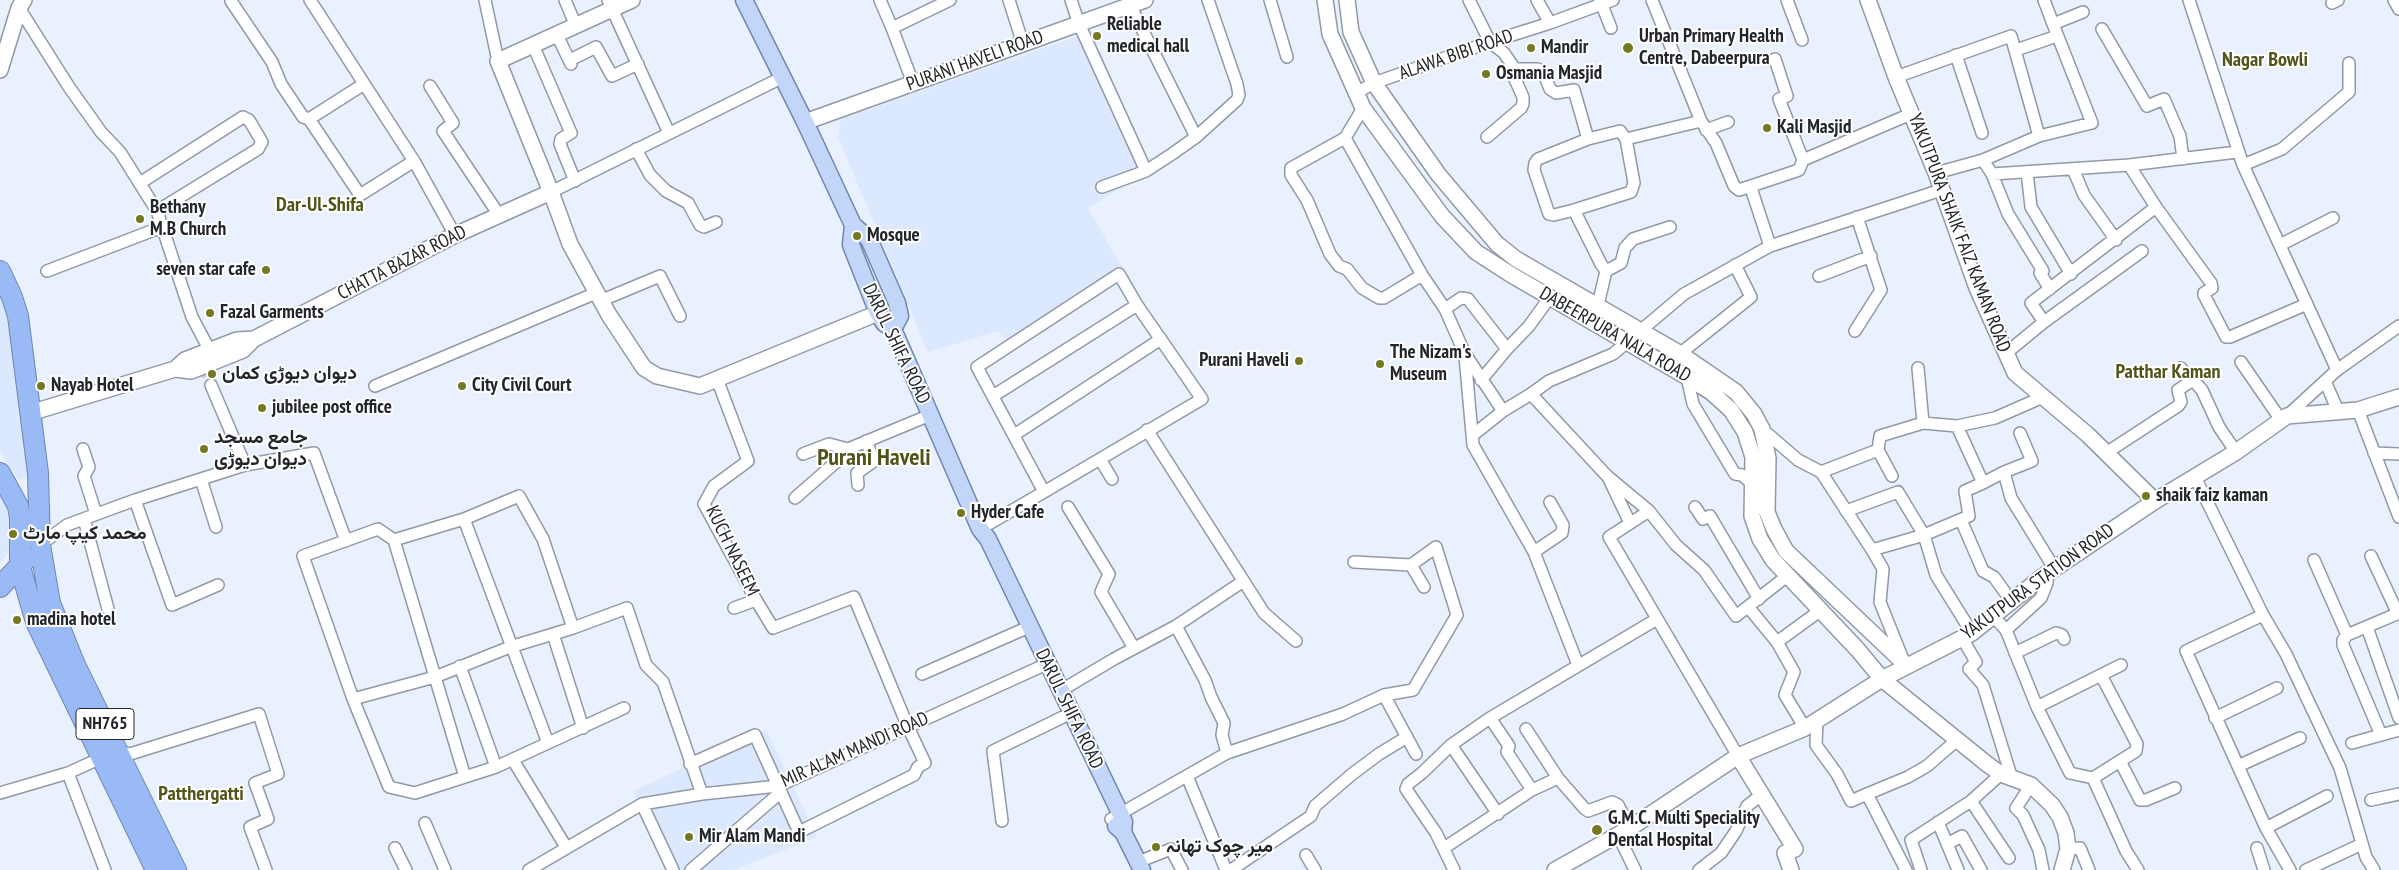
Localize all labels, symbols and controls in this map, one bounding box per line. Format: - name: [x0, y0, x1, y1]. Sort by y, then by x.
- place label: Reliable medical hall: [1107, 14, 1189, 58]
- street label: ALAWA BIBI ROAD: [1396, 25, 1516, 85]
- street label: PURANI HAVELI ROAD: [903, 26, 1047, 96]
- place label: Urban Primary Health Centre, Dabeerpura: [1639, 26, 1784, 70]
- marker: Reliable medical hall: [1091, 30, 1103, 42]
- place label: Mandir: [1541, 37, 1588, 59]
- marker: Urban Primary Health Centre, Dabeerpura: [1621, 41, 1635, 55]
- marker: Mandir: [1525, 42, 1537, 54]
- district label: Nagar Bowli: [2222, 48, 2308, 72]
- place label: Osmania Masjid: [1496, 63, 1602, 85]
- marker: Osmania Masjid: [1480, 68, 1492, 80]
- street label: YAKUTPURA SHAIK FAIZ KAMAN ROAD: [1903, 110, 2015, 356]
- place label: Kali Masjid: [1777, 117, 1851, 139]
- marker: Kali Masjid: [1761, 122, 1773, 134]
- district label: Dar-Ul-Shifa: [276, 193, 364, 217]
- place label: Bethany M.B Church: [150, 197, 226, 241]
- marker: Bethany M.B Church: [134, 213, 146, 225]
- street label: CHATTA BAZAR ROAD: [334, 221, 470, 305]
- place label: Mosque: [867, 225, 920, 247]
- marker: Mosque: [851, 230, 863, 242]
- place label: seven star cafe: [156, 259, 256, 281]
- marker: seven star cafe: [260, 264, 272, 276]
- street label: DARUL SHIFA ROAD: [857, 280, 935, 408]
- street label: DABEERPURA NALA ROAD: [1535, 282, 1695, 388]
- place label: Fazal Garments: [220, 302, 324, 324]
- marker: Fazal Garments: [204, 307, 216, 319]
- place label: The Nizam's Museum: [1390, 342, 1471, 386]
- place label: Purani Haveli: [1199, 350, 1289, 372]
- marker: Purani Haveli: [1293, 355, 1305, 367]
- marker: The Nizam's Museum: [1374, 358, 1386, 370]
- district label: Patthar Kaman: [2116, 360, 2220, 384]
- place label: دیوان دیوڑی کمان: [222, 363, 357, 385]
- marker: دیوان دیوڑی کمان: [206, 368, 218, 380]
- place label: Nayab Hotel: [51, 375, 134, 397]
- place label: City Civil Court: [472, 375, 572, 397]
- marker: Nayab Hotel: [35, 380, 47, 392]
- marker: City Civil Court: [456, 380, 468, 392]
- place label: jubilee post office: [272, 397, 392, 419]
- marker: jubilee post office: [256, 402, 268, 414]
- place label: جامع مسجد دیوان دیوڑی: [214, 427, 308, 471]
- marker: جامع مسجد دیوان دیوڑی: [198, 443, 210, 455]
- district label: Purani Haveli: [817, 444, 931, 472]
- place label: shaik faiz kaman: [2156, 485, 2268, 507]
- marker: shaik faiz kaman: [2140, 490, 2152, 502]
- street label: KUCH NASEEM: [700, 502, 764, 600]
- place label: Hyder Cafe: [971, 502, 1044, 524]
- marker: Hyder Cafe: [955, 507, 967, 519]
- street label: YAKUTPURA STATION ROAD: [1957, 519, 2119, 645]
- place label: محمد کیپ مارٹ: [23, 523, 147, 545]
- marker: محمد کیپ مارٹ: [7, 528, 19, 540]
- place label: madina hotel: [27, 609, 116, 631]
- marker: madina hotel: [11, 614, 23, 626]
- street label: DARUL SHIFA ROAD: [1030, 645, 1108, 773]
- street label: MIR ALAM MANDI ROAD: [778, 707, 932, 793]
- road number: NH765: [76, 709, 134, 740]
- district label: Patthergatti: [158, 782, 244, 806]
- place label: G.M.C. Multi Speciality Dental Hospital: [1608, 808, 1760, 852]
- marker: G.M.C. Multi Speciality Dental Hospital: [1590, 823, 1604, 837]
- place label: Mir Alam Mandi: [699, 826, 806, 848]
- marker: Mir Alam Mandi: [683, 831, 695, 843]
- place label: میر چوک تھانہ: [1166, 836, 1273, 858]
- marker: میر چوک تھانہ: [1150, 841, 1162, 853]

